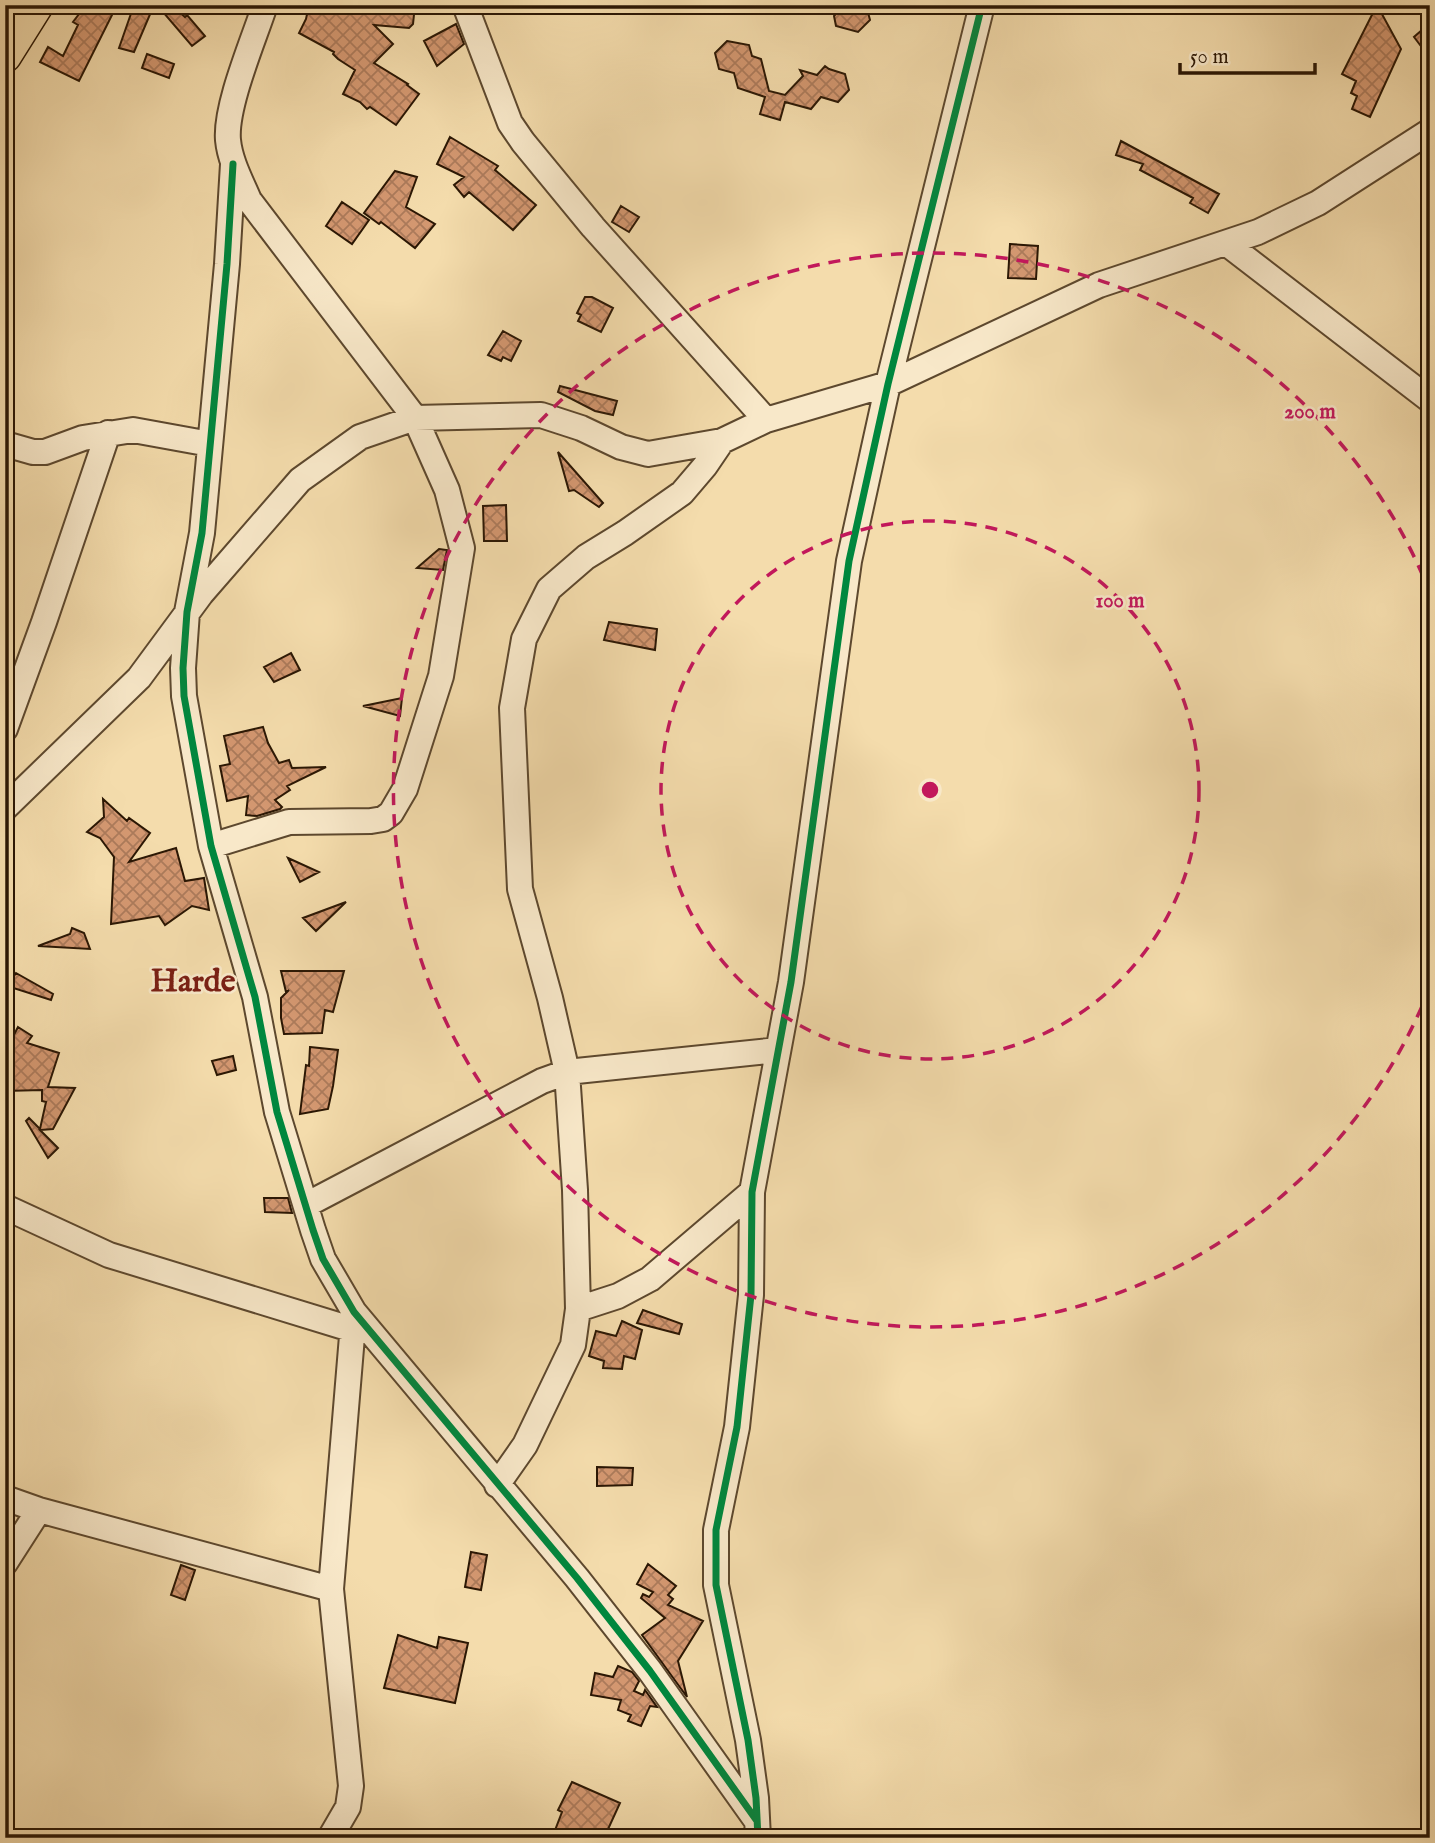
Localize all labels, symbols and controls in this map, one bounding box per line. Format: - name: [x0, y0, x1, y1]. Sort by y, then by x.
- scale bar: [1180, 32, 1314, 76]
- text: 50 m: [1190, 44, 1229, 71]
- text: 200 m: [1284, 399, 1336, 426]
- text: 100 m: [1095, 588, 1145, 615]
- centre of rings: [918, 778, 942, 802]
- district label: Harde: [151, 962, 236, 1003]

